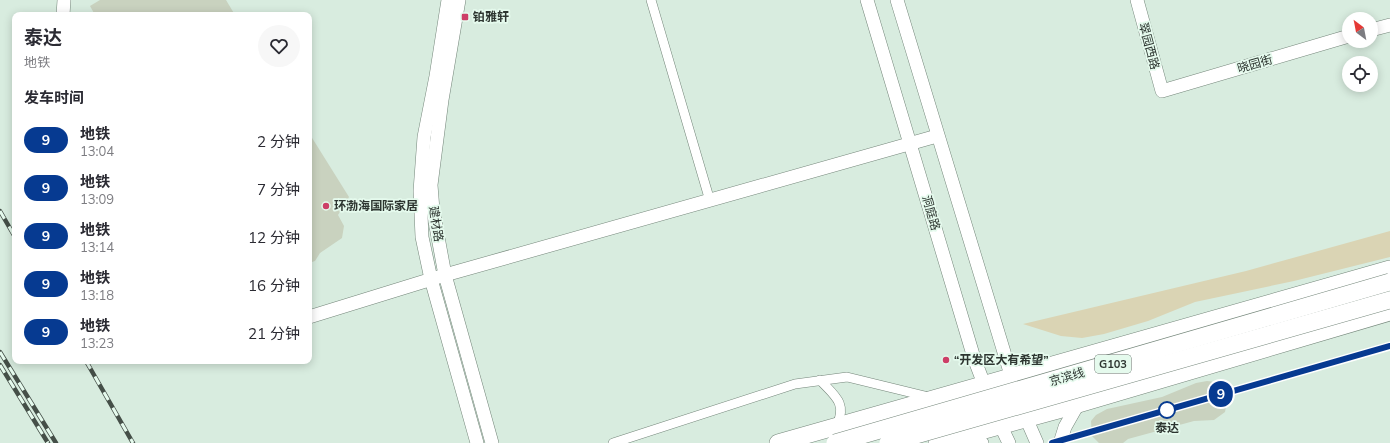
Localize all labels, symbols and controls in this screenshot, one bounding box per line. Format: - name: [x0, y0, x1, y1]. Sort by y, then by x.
- place label: 铂雅轩: [473, 9, 509, 24]
- marker: 铂雅轩: [460, 12, 470, 22]
- north arrow: [1342, 12, 1378, 48]
- map controls: [1342, 12, 1378, 92]
- street label: 翠园西路: [1136, 21, 1163, 71]
- text: 泰达: [24, 25, 62, 49]
- button: heart: [258, 25, 300, 67]
- street label: 晓园街: [1235, 51, 1274, 76]
- text: 地铁: [24, 54, 50, 70]
- button: locate: [1342, 56, 1378, 92]
- text: 发车时间: [24, 88, 84, 107]
- text: 地铁: [80, 124, 110, 143]
- text: 9: [42, 131, 50, 149]
- text: 2 分钟: [257, 132, 300, 151]
- text: 13:04: [80, 143, 114, 159]
- text: 地铁: [80, 172, 110, 191]
- text: 9: [42, 179, 50, 197]
- text: 7 分钟: [257, 180, 300, 199]
- text: 13:09: [80, 191, 114, 207]
- street label: 洞庭路: [919, 193, 944, 232]
- place label: 环渤海国际家居: [334, 198, 418, 213]
- marker: 环渤海国际家居: [321, 201, 331, 211]
- street label: 建材路: [426, 205, 447, 243]
- text: 地铁: [80, 220, 110, 239]
- text: 9: [42, 227, 50, 245]
- text: 12 分钟: [248, 228, 300, 247]
- text: 13:14: [80, 239, 114, 255]
- text: 地铁: [80, 268, 110, 287]
- text: 9: [42, 275, 50, 293]
- text: 16 分钟: [248, 276, 300, 295]
- text: 13:18: [80, 287, 114, 303]
- text: 地铁: [80, 316, 110, 335]
- text: 9: [42, 323, 50, 341]
- text: 21 分钟: [248, 324, 300, 343]
- text: 13:23: [80, 335, 114, 351]
- place label: “开发区大有希望”: [954, 352, 1049, 367]
- marker: “开发区大有希望”: [941, 355, 951, 365]
- road number: G103: [1095, 355, 1131, 373]
- street label: 京滨线: [1047, 364, 1086, 389]
- line badge: 9: [1208, 381, 1234, 407]
- text: 9: [1217, 385, 1225, 403]
- marker: 泰达: [1158, 401, 1176, 419]
- place label: 泰达: [1155, 420, 1179, 435]

